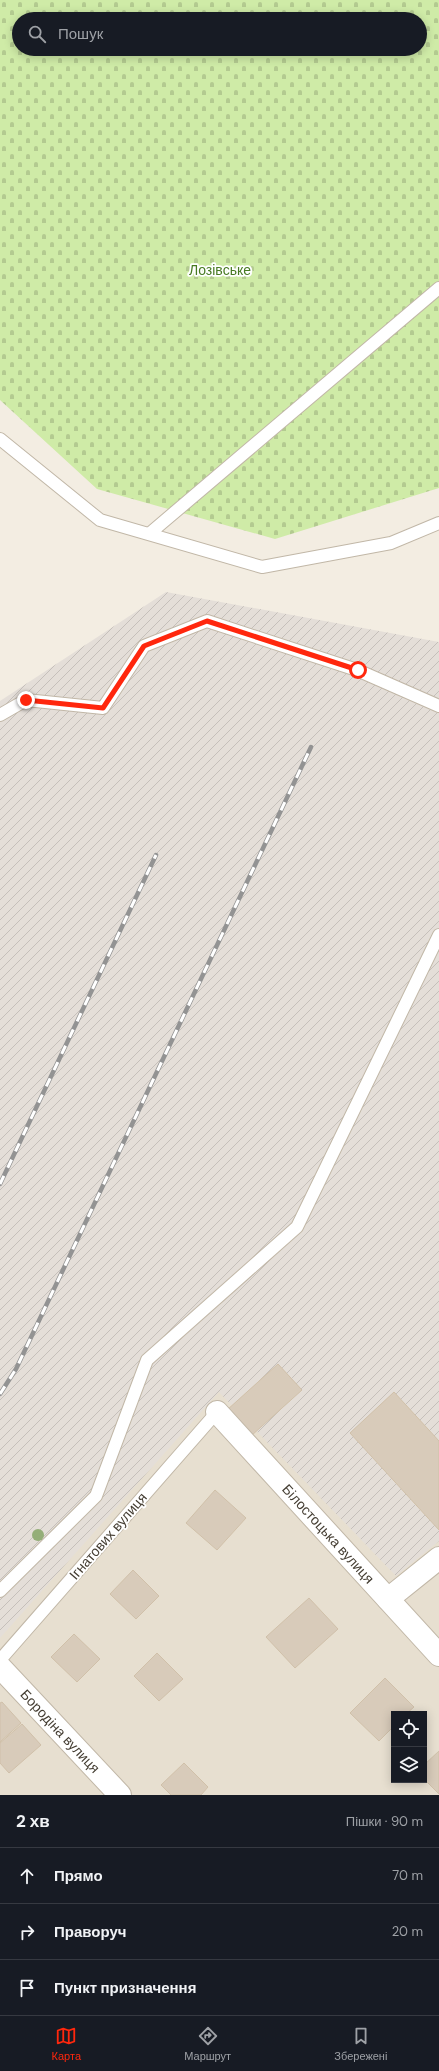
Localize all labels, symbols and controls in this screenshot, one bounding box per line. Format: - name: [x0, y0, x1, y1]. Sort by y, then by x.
- search box: [12, 12, 427, 56]
- icon: search: [26, 23, 48, 45]
- text: Пошук: [58, 24, 103, 44]
- park label: Лозівське: [189, 261, 251, 279]
- route start: [349, 661, 367, 679]
- route end: [17, 691, 35, 709]
- street label: Білостоцька вулиця: [278, 1480, 378, 1587]
- street label: Ігнатових вулиця: [65, 1489, 151, 1583]
- street label: Бородіна вулиця: [17, 1686, 104, 1777]
- map controls: [391, 1711, 427, 1783]
- button: locate: [391, 1711, 427, 1747]
- button: layers: [391, 1747, 427, 1783]
- text: 2 хв: [16, 1810, 50, 1832]
- text: Пішки · 90 m: [346, 1813, 423, 1830]
- icon: ahead: [16, 1865, 38, 1887]
- text: Прямо: [54, 1866, 103, 1886]
- text: 70 m: [392, 1867, 423, 1884]
- icon: right: [16, 1921, 38, 1943]
- text: Праворуч: [54, 1922, 127, 1942]
- text: 20 m: [392, 1923, 423, 1940]
- icon: arrive: [16, 1977, 38, 1999]
- text: Пункт призначення: [54, 1978, 196, 1998]
- tab: Карта: [52, 2025, 81, 2063]
- tab: Маршрут: [184, 2025, 231, 2063]
- tab: Збережені: [334, 2025, 387, 2063]

